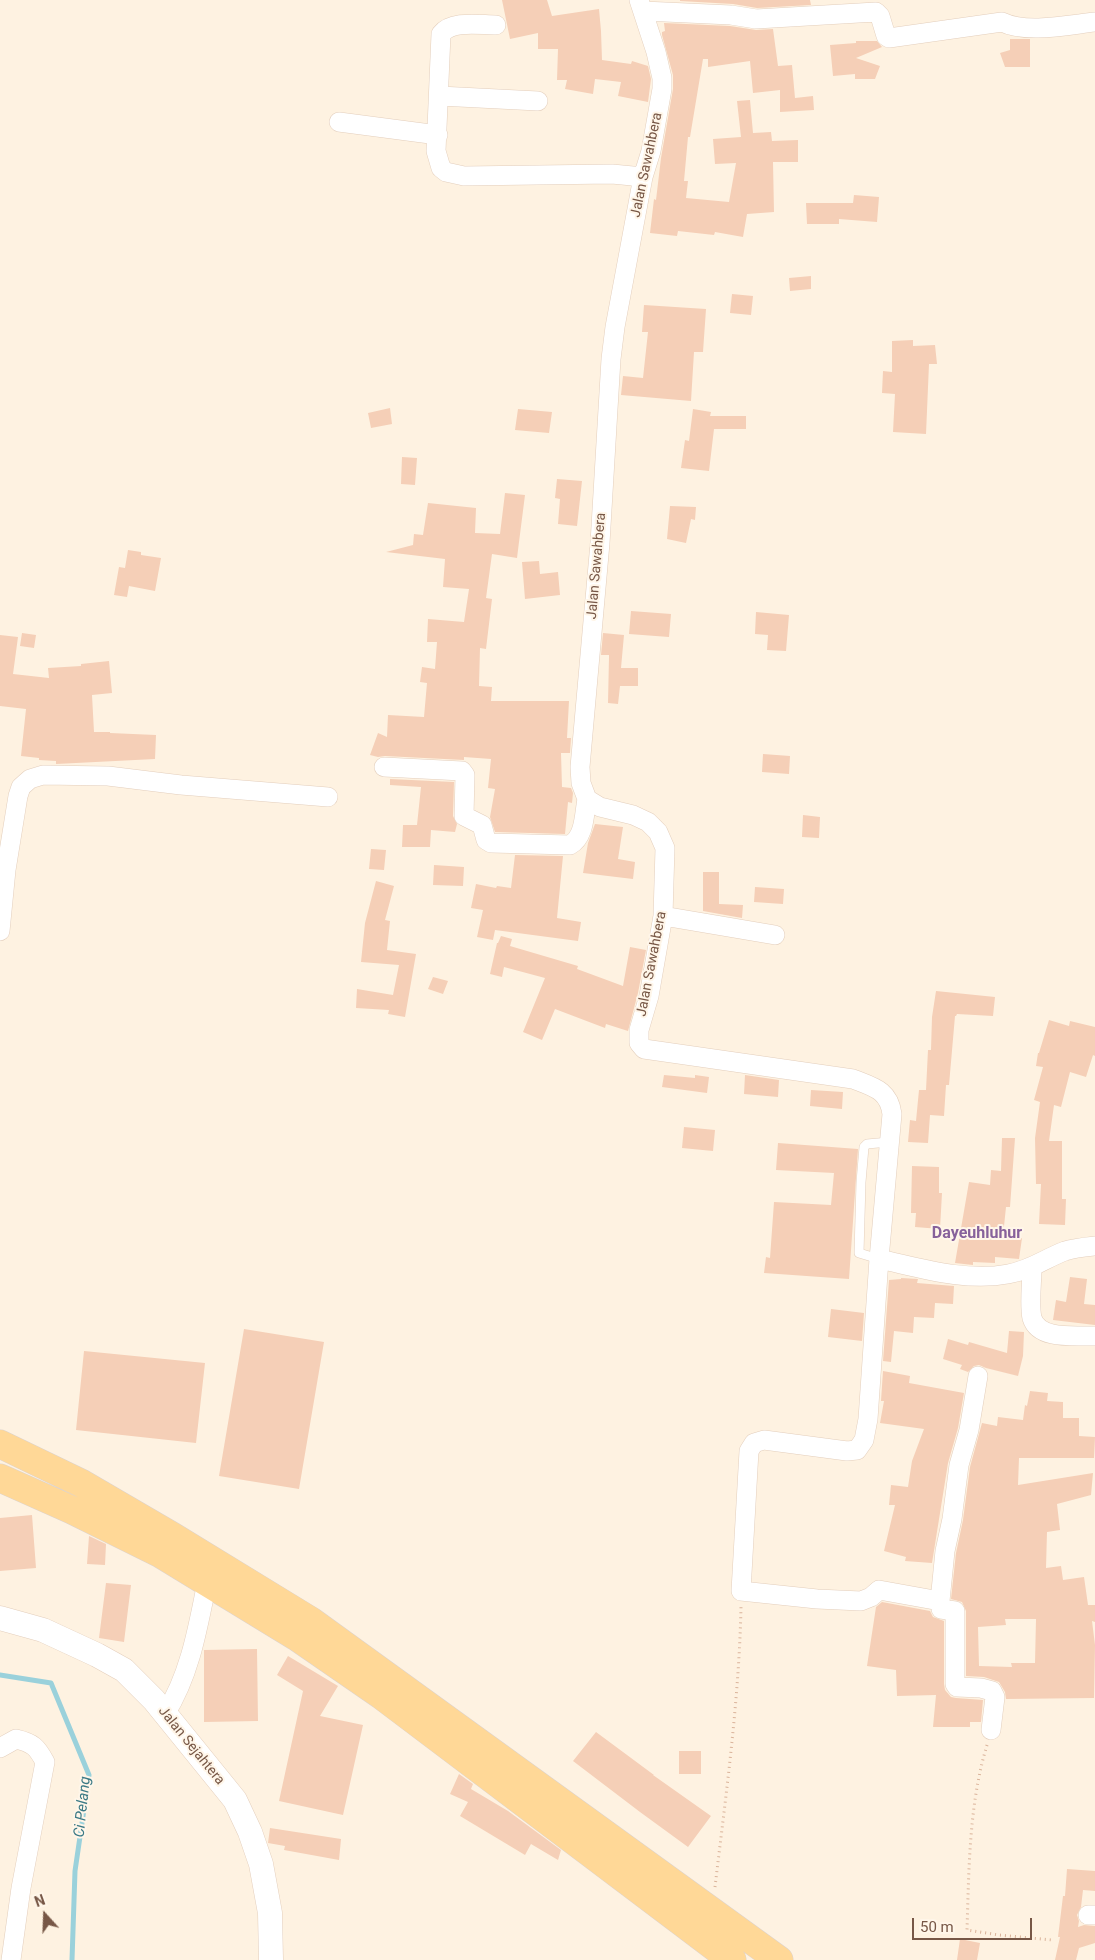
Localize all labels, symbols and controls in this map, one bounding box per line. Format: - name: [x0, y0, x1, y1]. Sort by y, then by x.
- street label: Jalan Sawahbera: [628, 111, 666, 219]
- street label: Jalan Sawahbera: [584, 512, 610, 620]
- street label: Jalan Sawahbera: [634, 910, 670, 1018]
- district label: Dayeuhluhur: [932, 1224, 1022, 1244]
- street label: Jalan Sejahtera: [154, 1703, 228, 1789]
- water label: Ci Pelang: [71, 1776, 95, 1838]
- north arrow: [20, 1890, 70, 1940]
- text: N: [32, 1892, 47, 1910]
- scale bar: [915, 1908, 1035, 1940]
- text: 50 m: [920, 1918, 954, 1936]

